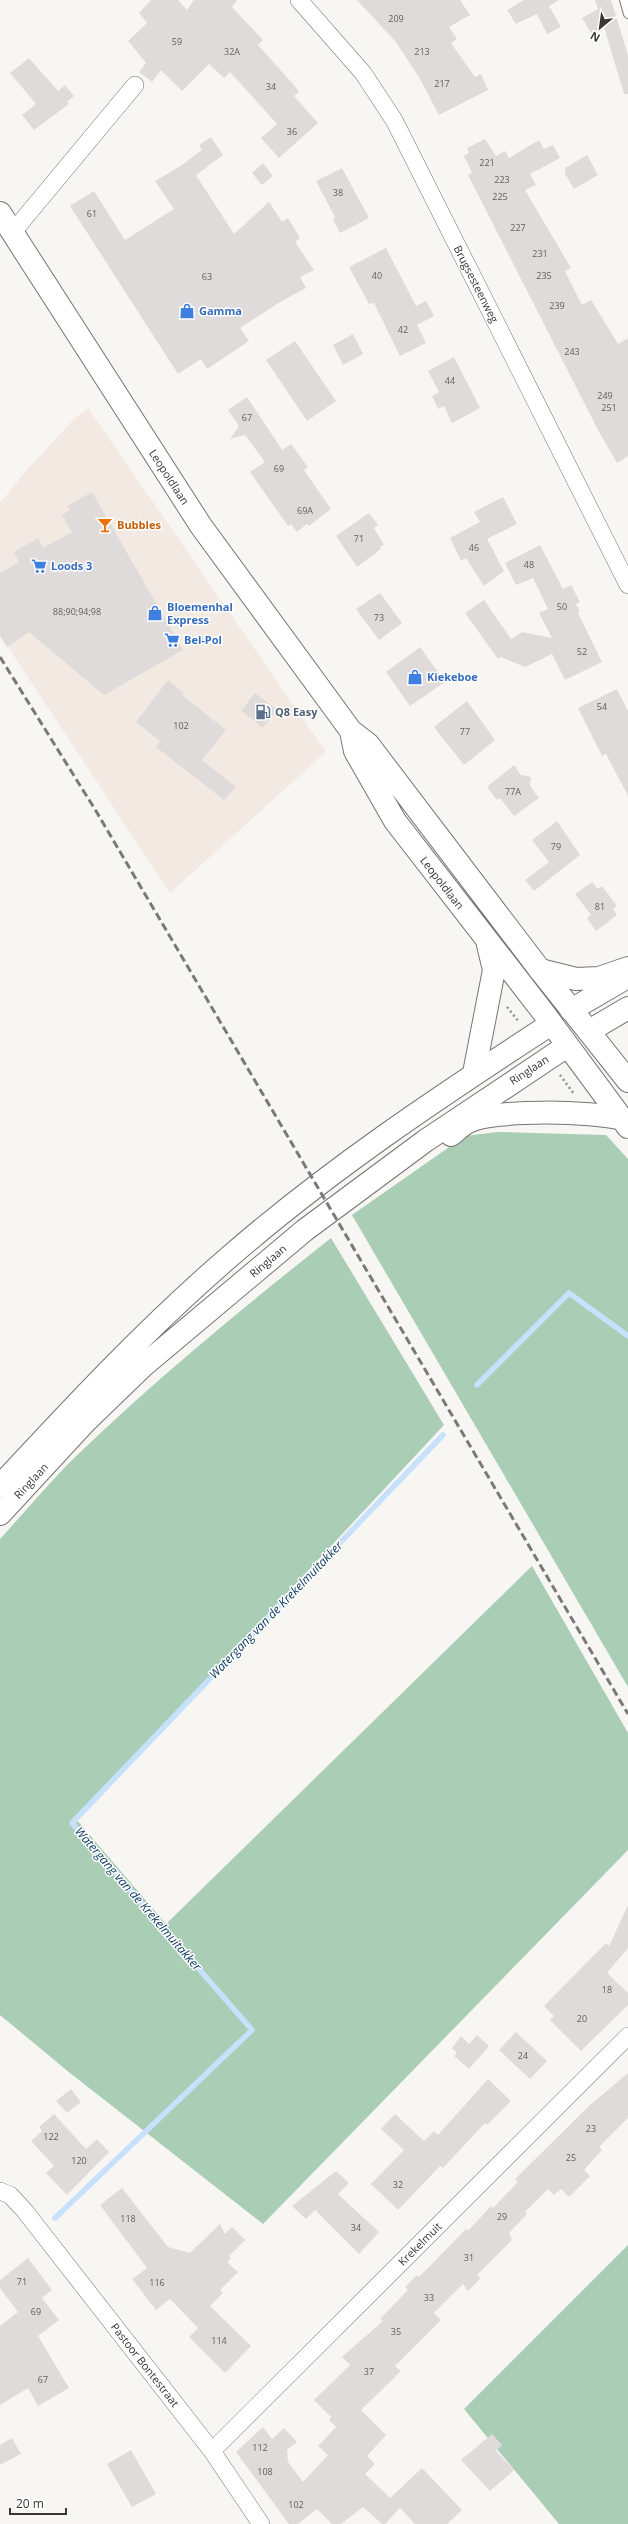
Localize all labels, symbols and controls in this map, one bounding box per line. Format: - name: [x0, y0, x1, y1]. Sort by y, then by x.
- north arrow: [580, 8, 620, 48]
- house number: 209: [388, 12, 404, 25]
- text: N: [587, 28, 602, 46]
- house number: 59: [172, 35, 182, 48]
- house number: 32A: [224, 45, 240, 58]
- house number: 213: [414, 45, 430, 58]
- house number: 217: [434, 77, 450, 90]
- house number: 34: [266, 80, 276, 93]
- house number: 36: [287, 125, 297, 138]
- house number: 221: [479, 156, 495, 169]
- house number: 223: [494, 173, 510, 186]
- house number: 38: [333, 186, 343, 199]
- house number: 225: [492, 190, 508, 203]
- house number: 61: [87, 207, 97, 220]
- house number: 227: [510, 221, 526, 234]
- street label: Brugsesteenweg: [451, 243, 502, 325]
- house number: 231: [532, 247, 548, 260]
- house number: 40: [372, 269, 382, 282]
- house number: 235: [536, 269, 552, 282]
- house number: 63: [202, 270, 212, 283]
- house number: 239: [549, 299, 565, 312]
- shop icon: Gamma: [178, 302, 196, 320]
- place label: Gamma: [199, 303, 242, 318]
- house number: 42: [398, 323, 408, 336]
- house number: 243: [564, 345, 580, 358]
- house number: 44: [445, 374, 455, 387]
- house number: 249: [597, 389, 613, 402]
- house number: 251: [601, 401, 617, 414]
- house number: 67: [242, 411, 252, 424]
- street label: Leopoldlaan: [146, 446, 193, 507]
- house number: 69: [274, 462, 284, 475]
- house number: 69A: [297, 504, 313, 517]
- bar icon: Bubbles: [96, 516, 114, 534]
- place label: Bubbles: [117, 517, 161, 532]
- house number: 71: [354, 532, 364, 545]
- house number: 46: [469, 541, 479, 554]
- supermarket icon: Loods 3: [30, 557, 48, 575]
- place label: Loods 3: [51, 558, 92, 573]
- house number: 48: [524, 558, 534, 571]
- place label: Bloemenhal Express: [167, 599, 233, 627]
- house number: 50: [557, 600, 567, 613]
- shop icon: Bloemenhal Express: [146, 604, 164, 622]
- house number: 88;90;94;98: [53, 605, 101, 618]
- house number: 73: [374, 611, 384, 624]
- supermarket icon: Bel-Pol: [163, 631, 181, 649]
- place label: Bel-Pol: [184, 632, 222, 647]
- house number: 52: [577, 645, 587, 658]
- shop icon: Kiekeboe: [406, 668, 424, 686]
- place label: Kiekeboe: [427, 669, 478, 684]
- house number: 54: [597, 700, 607, 713]
- fuel station icon: Q8 Easy: [254, 703, 272, 721]
- place label: Q8 Easy: [275, 704, 318, 719]
- house number: 102: [173, 719, 189, 732]
- house number: 77: [460, 725, 470, 738]
- house number: 77A: [505, 785, 521, 798]
- house number: 79: [551, 840, 561, 853]
- street label: Leopoldlaan: [417, 853, 468, 912]
- house number: 81: [595, 900, 605, 913]
- street label: Ringlaan: [506, 1051, 551, 1088]
- street label: Ringlaan: [246, 1241, 289, 1281]
- street label: Ringlaan: [10, 1459, 51, 1502]
- water label: Watergang van de Krekelmuitakker: [205, 1536, 347, 1682]
- water label: Watergang van de Krekelmuitakker: [71, 1823, 206, 1975]
- house number: 18: [602, 1983, 612, 1996]
- house number: 20: [577, 2012, 587, 2025]
- house number: 24: [518, 2049, 528, 2062]
- house number: 23: [586, 2122, 596, 2135]
- house number: 122: [43, 2130, 59, 2143]
- house number: 25: [566, 2151, 576, 2164]
- house number: 120: [71, 2154, 87, 2167]
- house number: 32: [393, 2178, 403, 2191]
- house number: 29: [497, 2210, 507, 2223]
- house number: 118: [120, 2212, 136, 2225]
- street label: Krekelmuit: [395, 2219, 445, 2269]
- house number: 34: [351, 2221, 361, 2234]
- house number: 31: [464, 2251, 474, 2264]
- house number: 71: [17, 2275, 27, 2288]
- house number: 116: [149, 2276, 165, 2289]
- house number: 33: [424, 2291, 434, 2304]
- house number: 69: [31, 2305, 41, 2318]
- street label: Pastoor Bontestraat: [108, 2320, 183, 2410]
- house number: 35: [391, 2325, 401, 2338]
- house number: 114: [211, 2334, 227, 2347]
- house number: 37: [364, 2365, 374, 2378]
- house number: 67: [38, 2373, 48, 2386]
- house number: 112: [252, 2441, 268, 2454]
- house number: 108: [257, 2465, 273, 2478]
- scale bar: [10, 2490, 66, 2516]
- text: 20 m: [16, 2495, 44, 2512]
- house number: 102: [288, 2498, 304, 2511]

